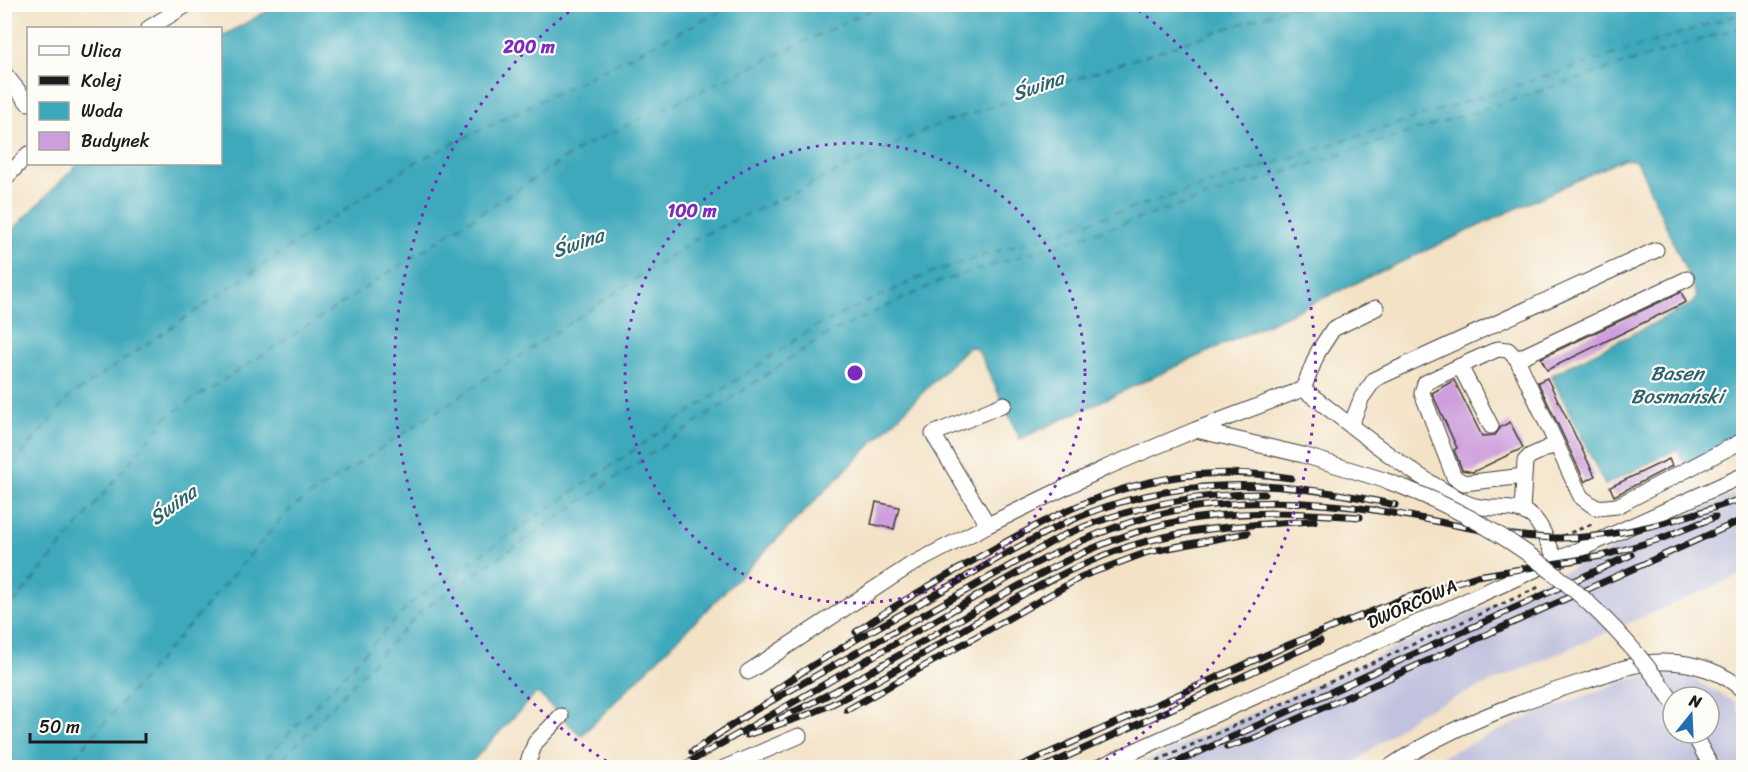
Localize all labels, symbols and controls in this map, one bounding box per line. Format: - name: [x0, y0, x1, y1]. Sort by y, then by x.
- legend: [27, 27, 222, 165]
- text: 200 m: [502, 31, 555, 63]
- text: Ulica: [81, 35, 122, 67]
- water label: Świna: [1007, 60, 1071, 111]
- text: Kolej: [81, 65, 121, 97]
- text: Woda: [81, 95, 124, 127]
- text: Budynek: [81, 125, 150, 157]
- text: 100 m: [668, 195, 717, 227]
- water label: Świna: [547, 217, 611, 268]
- water label: Basen Bosmański: [1631, 356, 1727, 414]
- centre of rings: [845, 363, 865, 383]
- water label: Świna: [141, 474, 207, 535]
- street label: DWORCOWA: [1362, 570, 1462, 638]
- north arrow: [1661, 685, 1721, 745]
- text: N: [1685, 685, 1706, 717]
- scale bar: [30, 706, 146, 744]
- text: 50 m: [39, 711, 80, 743]

